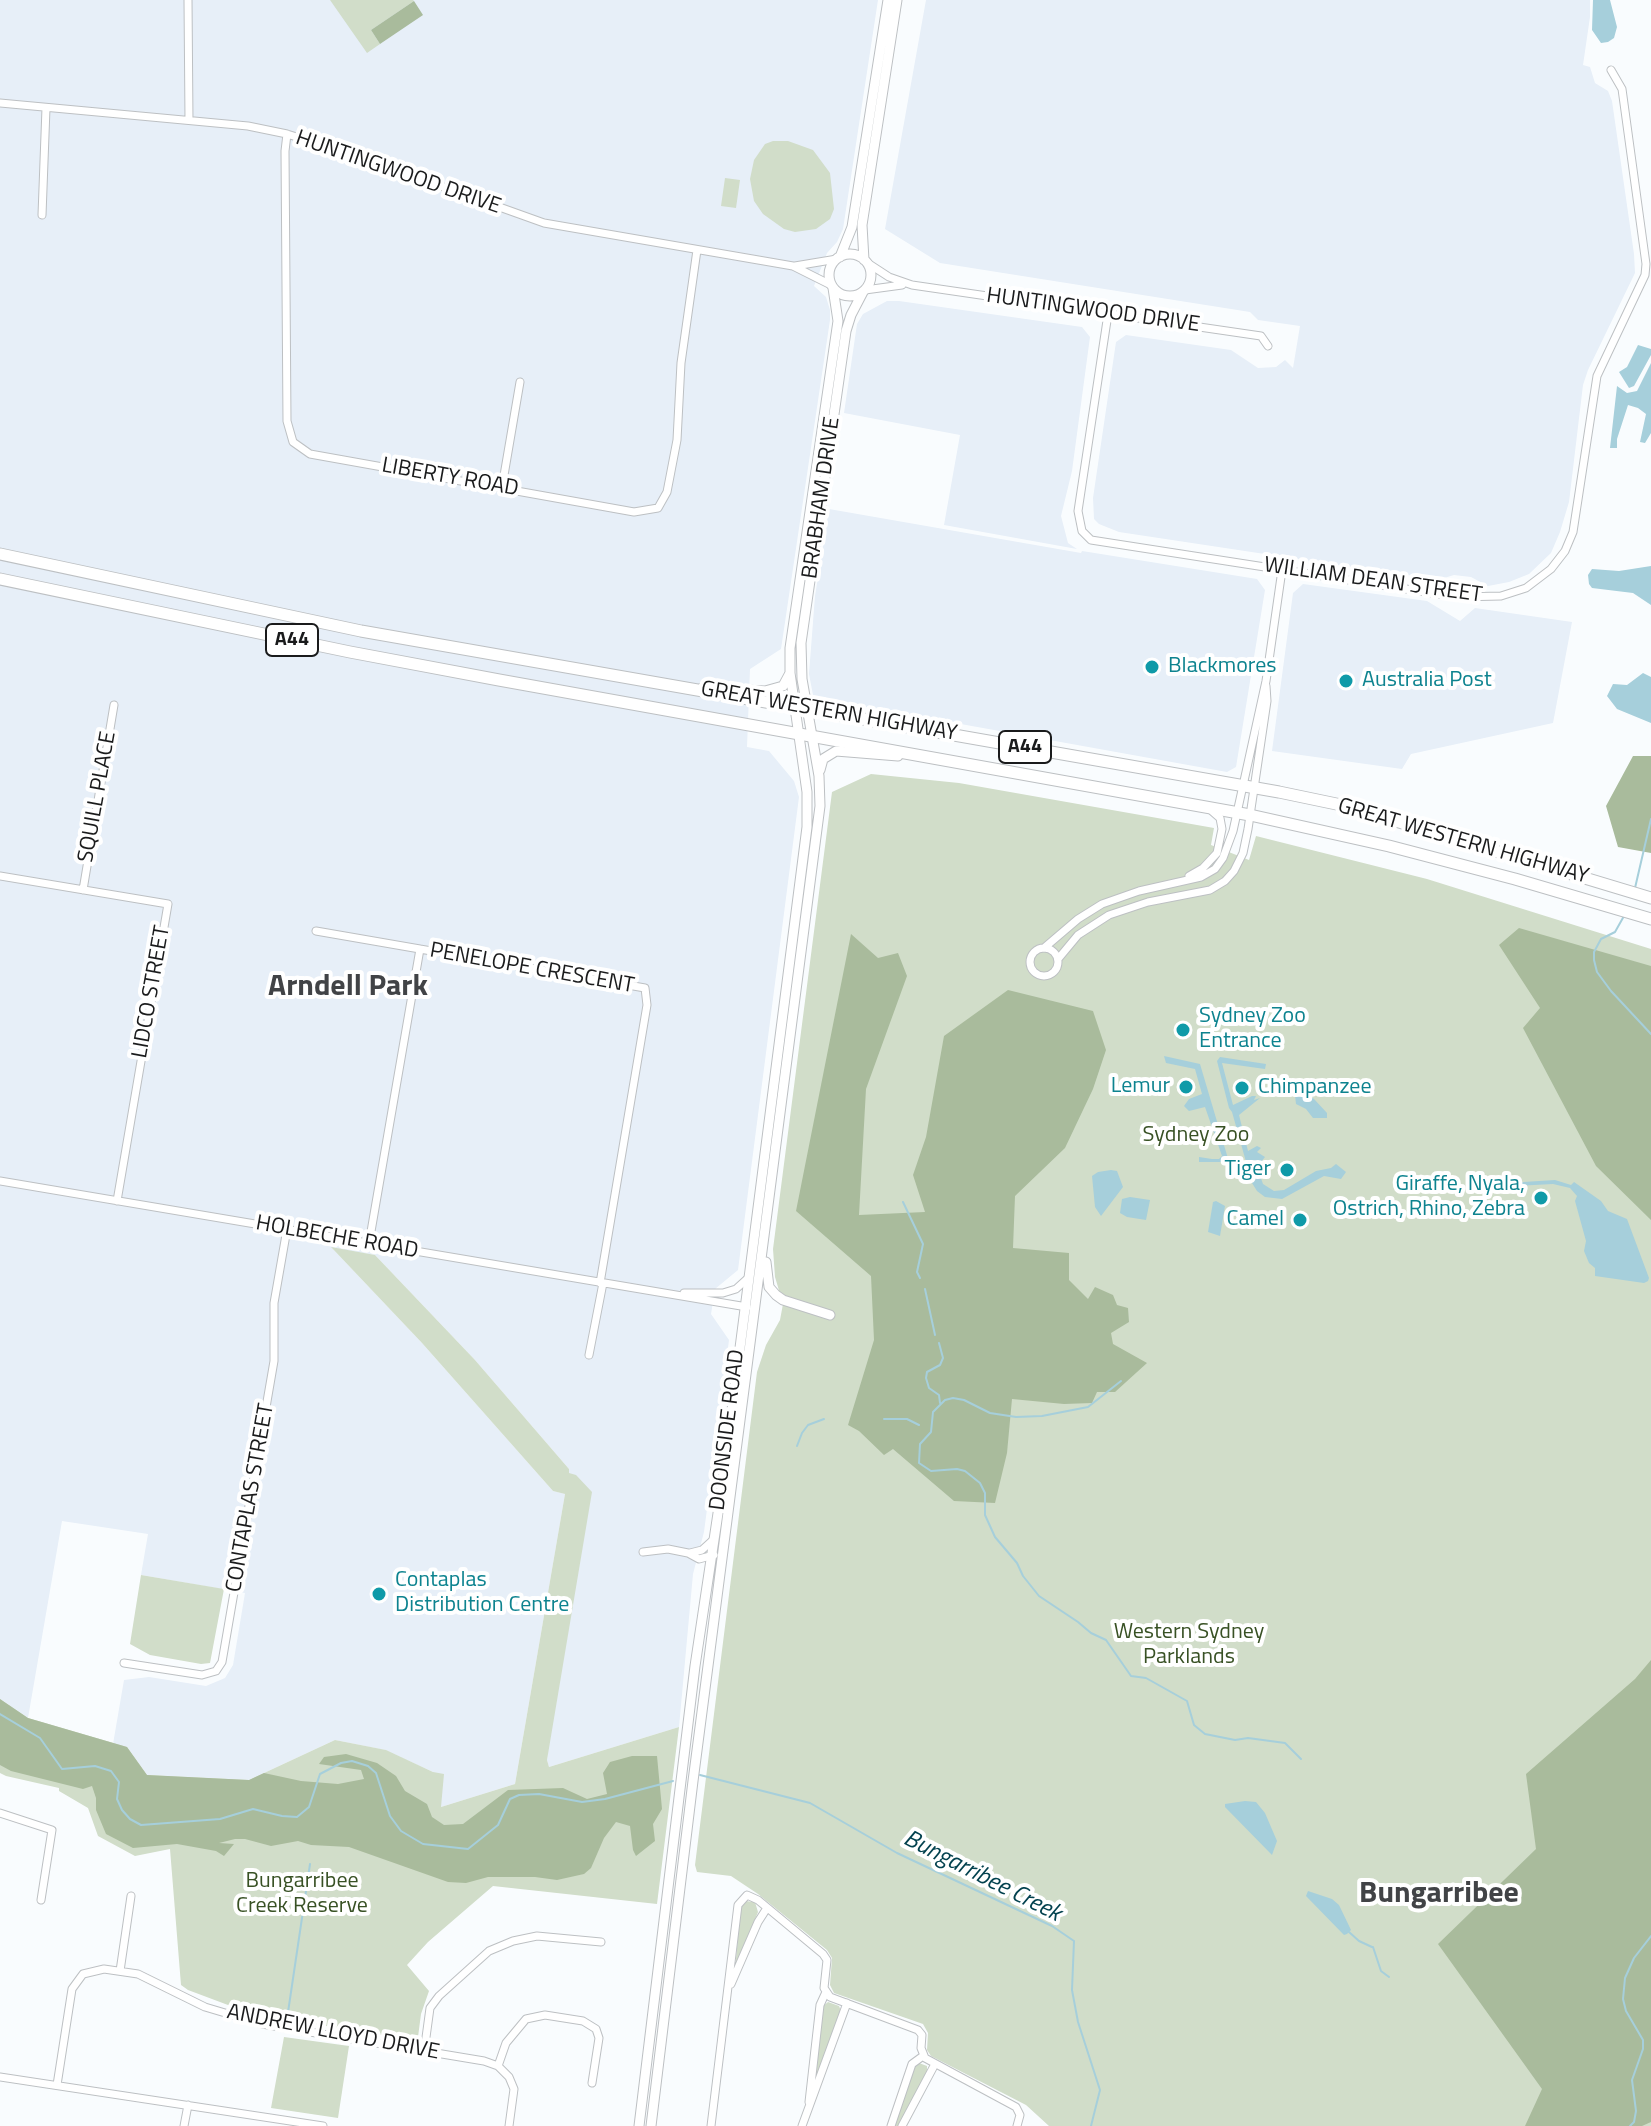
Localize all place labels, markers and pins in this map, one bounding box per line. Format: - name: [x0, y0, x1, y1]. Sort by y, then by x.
- place label: Blackmores: [1168, 654, 1277, 680]
- marker: Blackmores: [1143, 658, 1161, 676]
- place label: Australia Post: [1362, 668, 1492, 694]
- marker: Australia Post: [1337, 672, 1355, 690]
- place label: Sydney Zoo Entrance: [1199, 1004, 1306, 1056]
- marker: Sydney Zoo Entrance: [1174, 1021, 1192, 1039]
- place label: Lemur: [1111, 1074, 1170, 1100]
- place label: Chimpanzee: [1258, 1075, 1372, 1101]
- marker: Lemur: [1177, 1078, 1195, 1096]
- marker: Chimpanzee: [1233, 1079, 1251, 1097]
- place label: Tiger: [1225, 1157, 1271, 1183]
- marker: Tiger: [1278, 1161, 1296, 1179]
- place label: Giraffe, Nyala, Ostrich, Rhino, Zebra: [1333, 1172, 1525, 1224]
- marker: Giraffe, Nyala, Ostrich, Rhino, Zebra: [1532, 1189, 1550, 1207]
- place label: Camel: [1226, 1207, 1284, 1233]
- marker: Camel: [1291, 1211, 1309, 1229]
- place label: Contaplas Distribution Centre: [395, 1568, 569, 1620]
- marker: Contaplas Distribution Centre: [370, 1585, 388, 1603]

